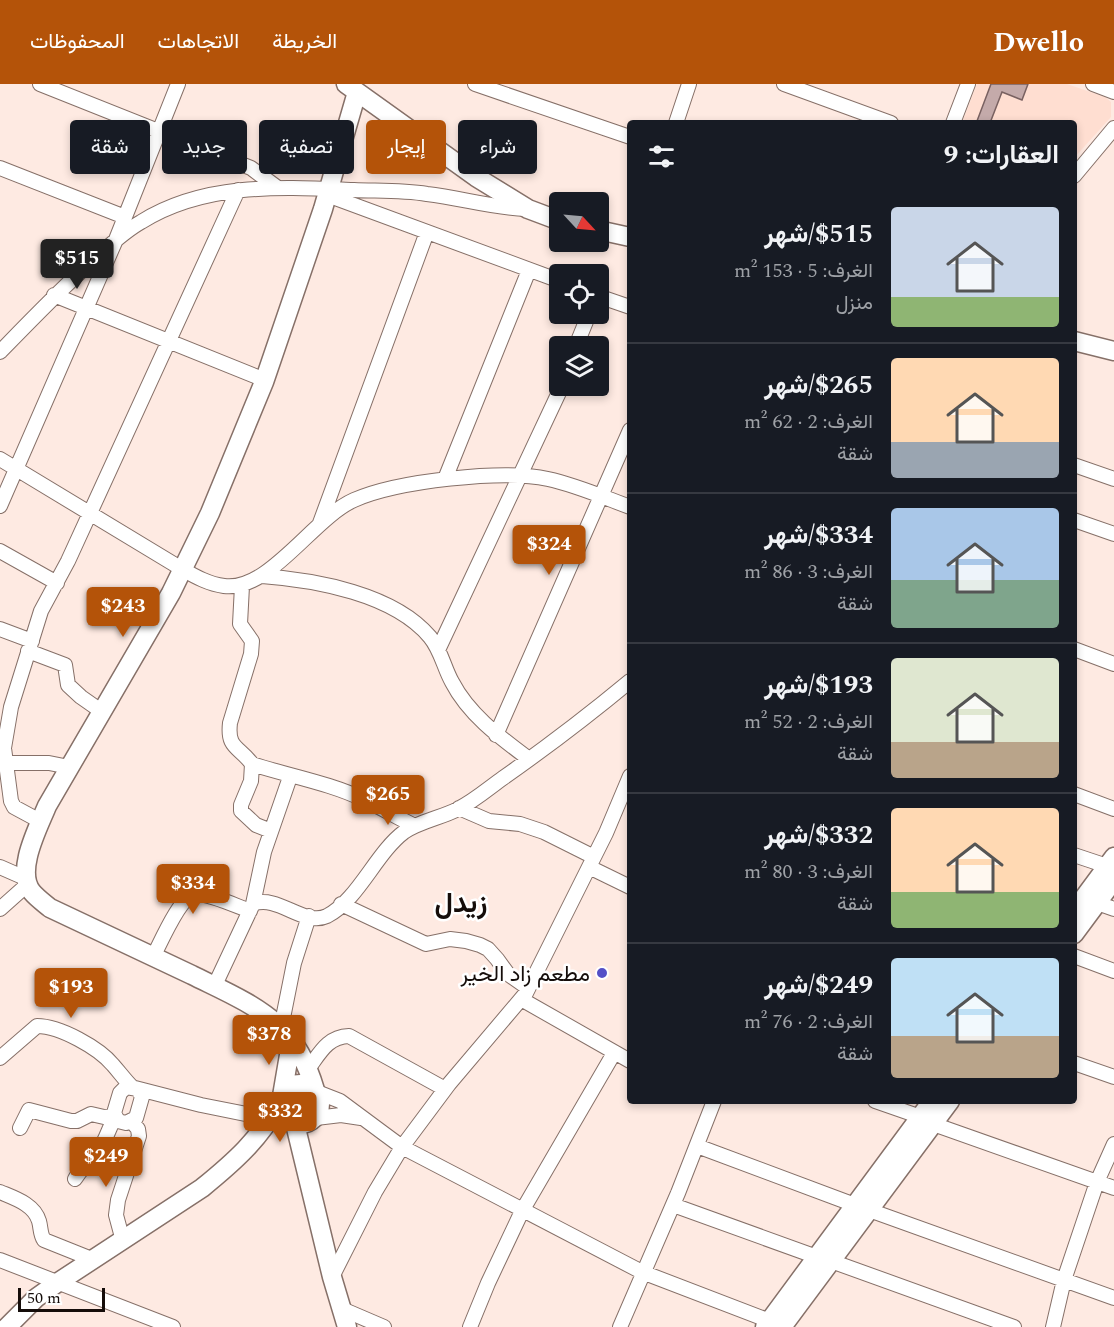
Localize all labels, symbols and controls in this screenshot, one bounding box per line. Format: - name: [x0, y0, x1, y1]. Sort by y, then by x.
- text: Dwello: [993, 21, 1084, 64]
- text: المحفوظات: [30, 26, 125, 58]
- text: الاتجاهات: [158, 26, 239, 58]
- text: الخريطة: [272, 26, 337, 58]
- chip: شقة: [70, 120, 150, 174]
- chip: جديد: [162, 120, 247, 174]
- chip: تصفية: [259, 120, 354, 174]
- chip: إيجار: [366, 120, 446, 174]
- chip: شراء: [458, 120, 537, 174]
- text: العقارات: 9: [944, 135, 1059, 175]
- icon: filters: [645, 140, 678, 173]
- north arrow: [549, 192, 609, 252]
- map controls: [549, 192, 609, 396]
- text: $515/شهر: [764, 214, 873, 254]
- icon: home: [939, 231, 1011, 303]
- pin: $515: [41, 239, 113, 290]
- text: $515: [55, 243, 99, 273]
- text: الغرف: 5 · 153 m²: [734, 256, 873, 286]
- button: locate: [549, 264, 609, 324]
- text: منزل: [836, 288, 873, 318]
- button: layers: [549, 336, 609, 396]
- text: $265/شهر: [764, 365, 873, 405]
- icon: home: [939, 382, 1011, 454]
- text: الغرف: 2 · 62 m²: [744, 407, 873, 437]
- text: شقة: [837, 439, 873, 469]
- text: $334/شهر: [764, 515, 873, 555]
- pin: $324: [513, 525, 585, 576]
- text: $324: [527, 529, 571, 559]
- icon: home: [939, 532, 1011, 604]
- text: الغرف: 3 · 86 m²: [744, 557, 873, 587]
- pin: $243: [87, 587, 159, 638]
- text: شقة: [837, 589, 873, 619]
- text: $243: [101, 591, 145, 621]
- text: $193/شهر: [764, 665, 873, 705]
- icon: home: [939, 682, 1011, 754]
- text: الغرف: 2 · 52 m²: [744, 707, 873, 737]
- text: شقة: [837, 739, 873, 769]
- pin: $265: [352, 775, 424, 826]
- text: $265: [366, 779, 410, 809]
- text: $332/شهر: [764, 815, 873, 855]
- icon: home: [939, 832, 1011, 904]
- text: الغرف: 3 · 80 m²: [744, 857, 873, 887]
- pin: $334: [157, 864, 229, 915]
- text: $334: [171, 868, 215, 898]
- district label: زيدل: [435, 882, 487, 925]
- text: شقة: [837, 889, 873, 919]
- place label: مطعم زاد الخير: [460, 958, 590, 991]
- text: $249/شهر: [764, 965, 873, 1005]
- marker: مطعم زاد الخير: [595, 966, 609, 980]
- pin: $193: [35, 968, 107, 1019]
- text: $193: [49, 972, 93, 1002]
- icon: home: [939, 982, 1011, 1054]
- text: الغرف: 2 · 76 m²: [744, 1007, 873, 1037]
- pin: $378: [233, 1015, 305, 1066]
- text: $378: [247, 1019, 291, 1049]
- text: شقة: [837, 1039, 873, 1069]
- pin: $332: [244, 1092, 316, 1143]
- text: $332: [258, 1096, 302, 1126]
- pin: $249: [70, 1137, 142, 1188]
- text: $249: [84, 1141, 128, 1171]
- scale bar: [18, 1285, 105, 1312]
- text: 50 m: [27, 1286, 61, 1310]

